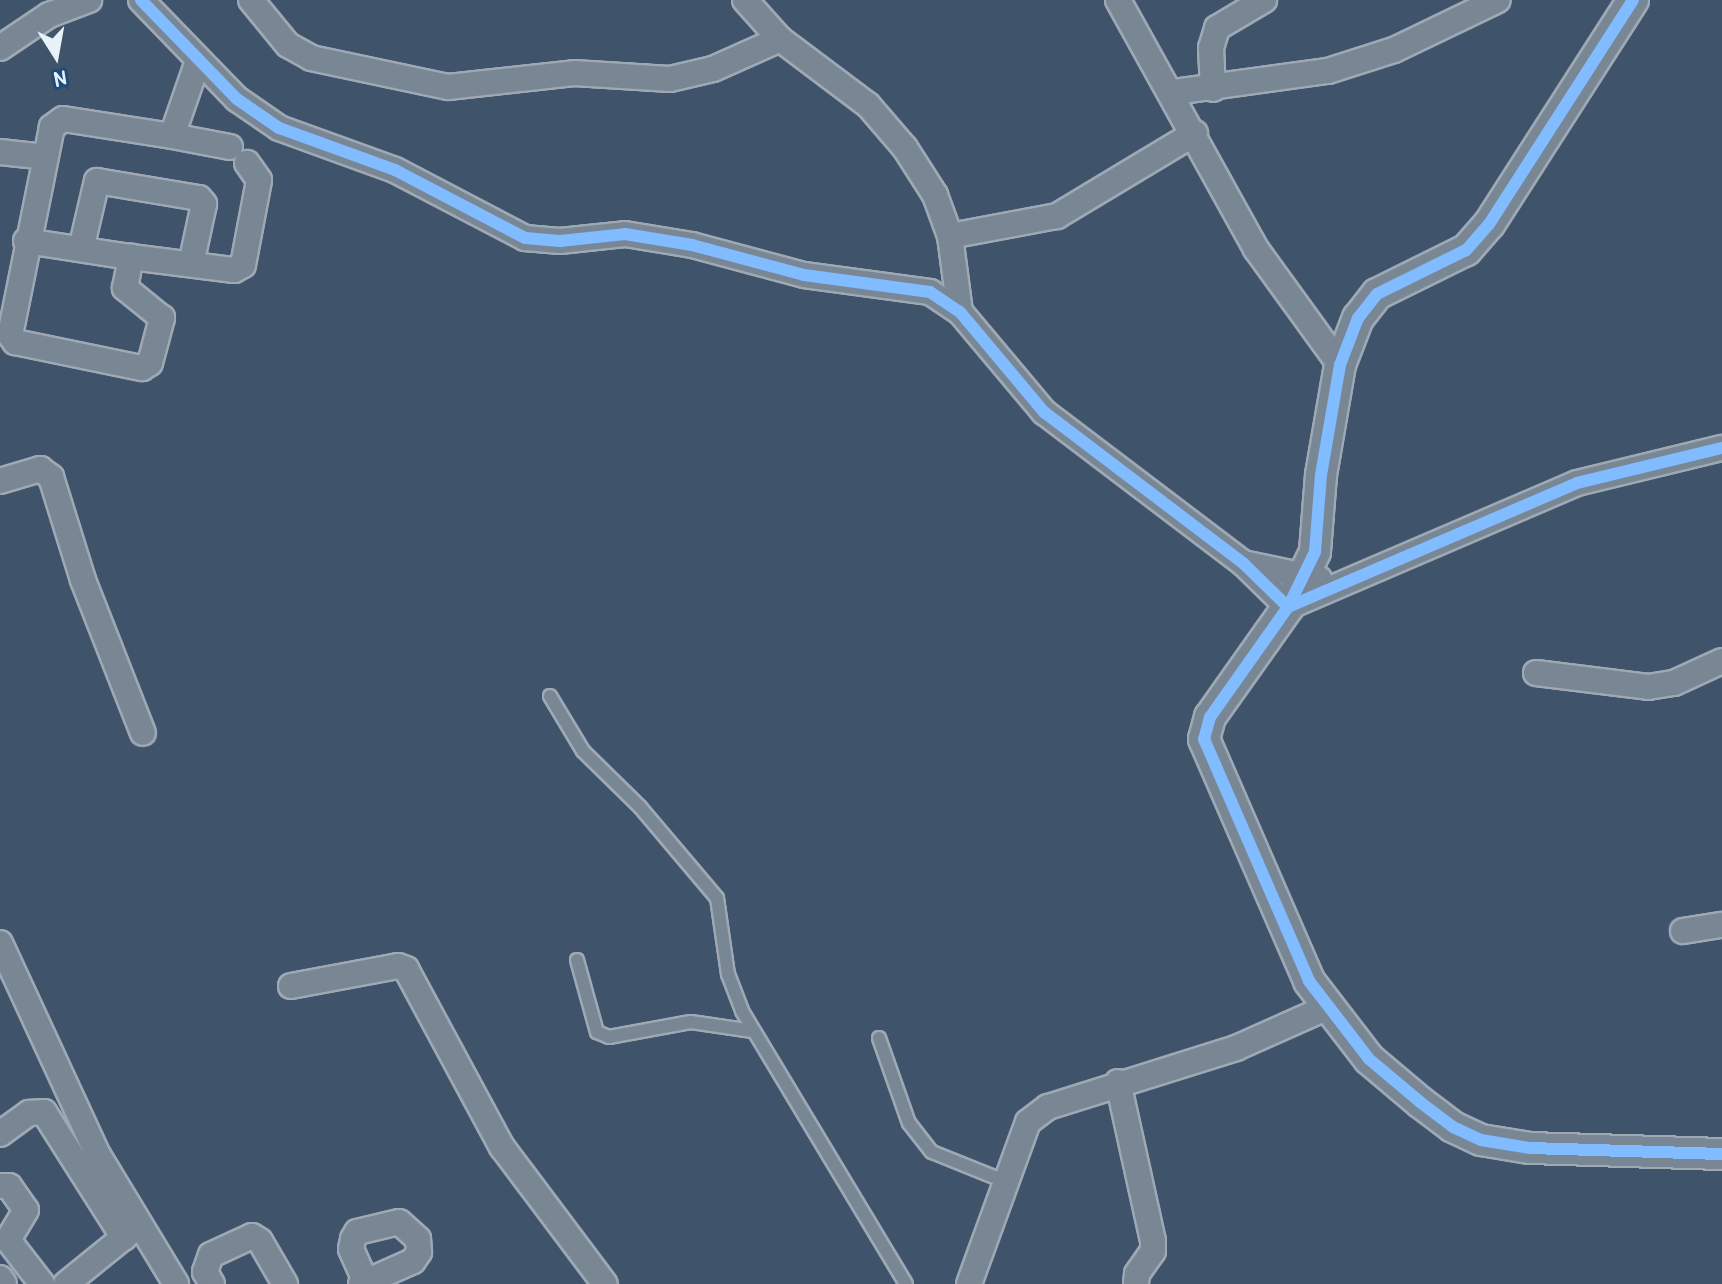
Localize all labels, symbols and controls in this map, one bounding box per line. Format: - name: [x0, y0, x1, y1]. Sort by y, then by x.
- north arrow: [16, 16, 96, 96]
- text: N: [52, 64, 69, 95]

